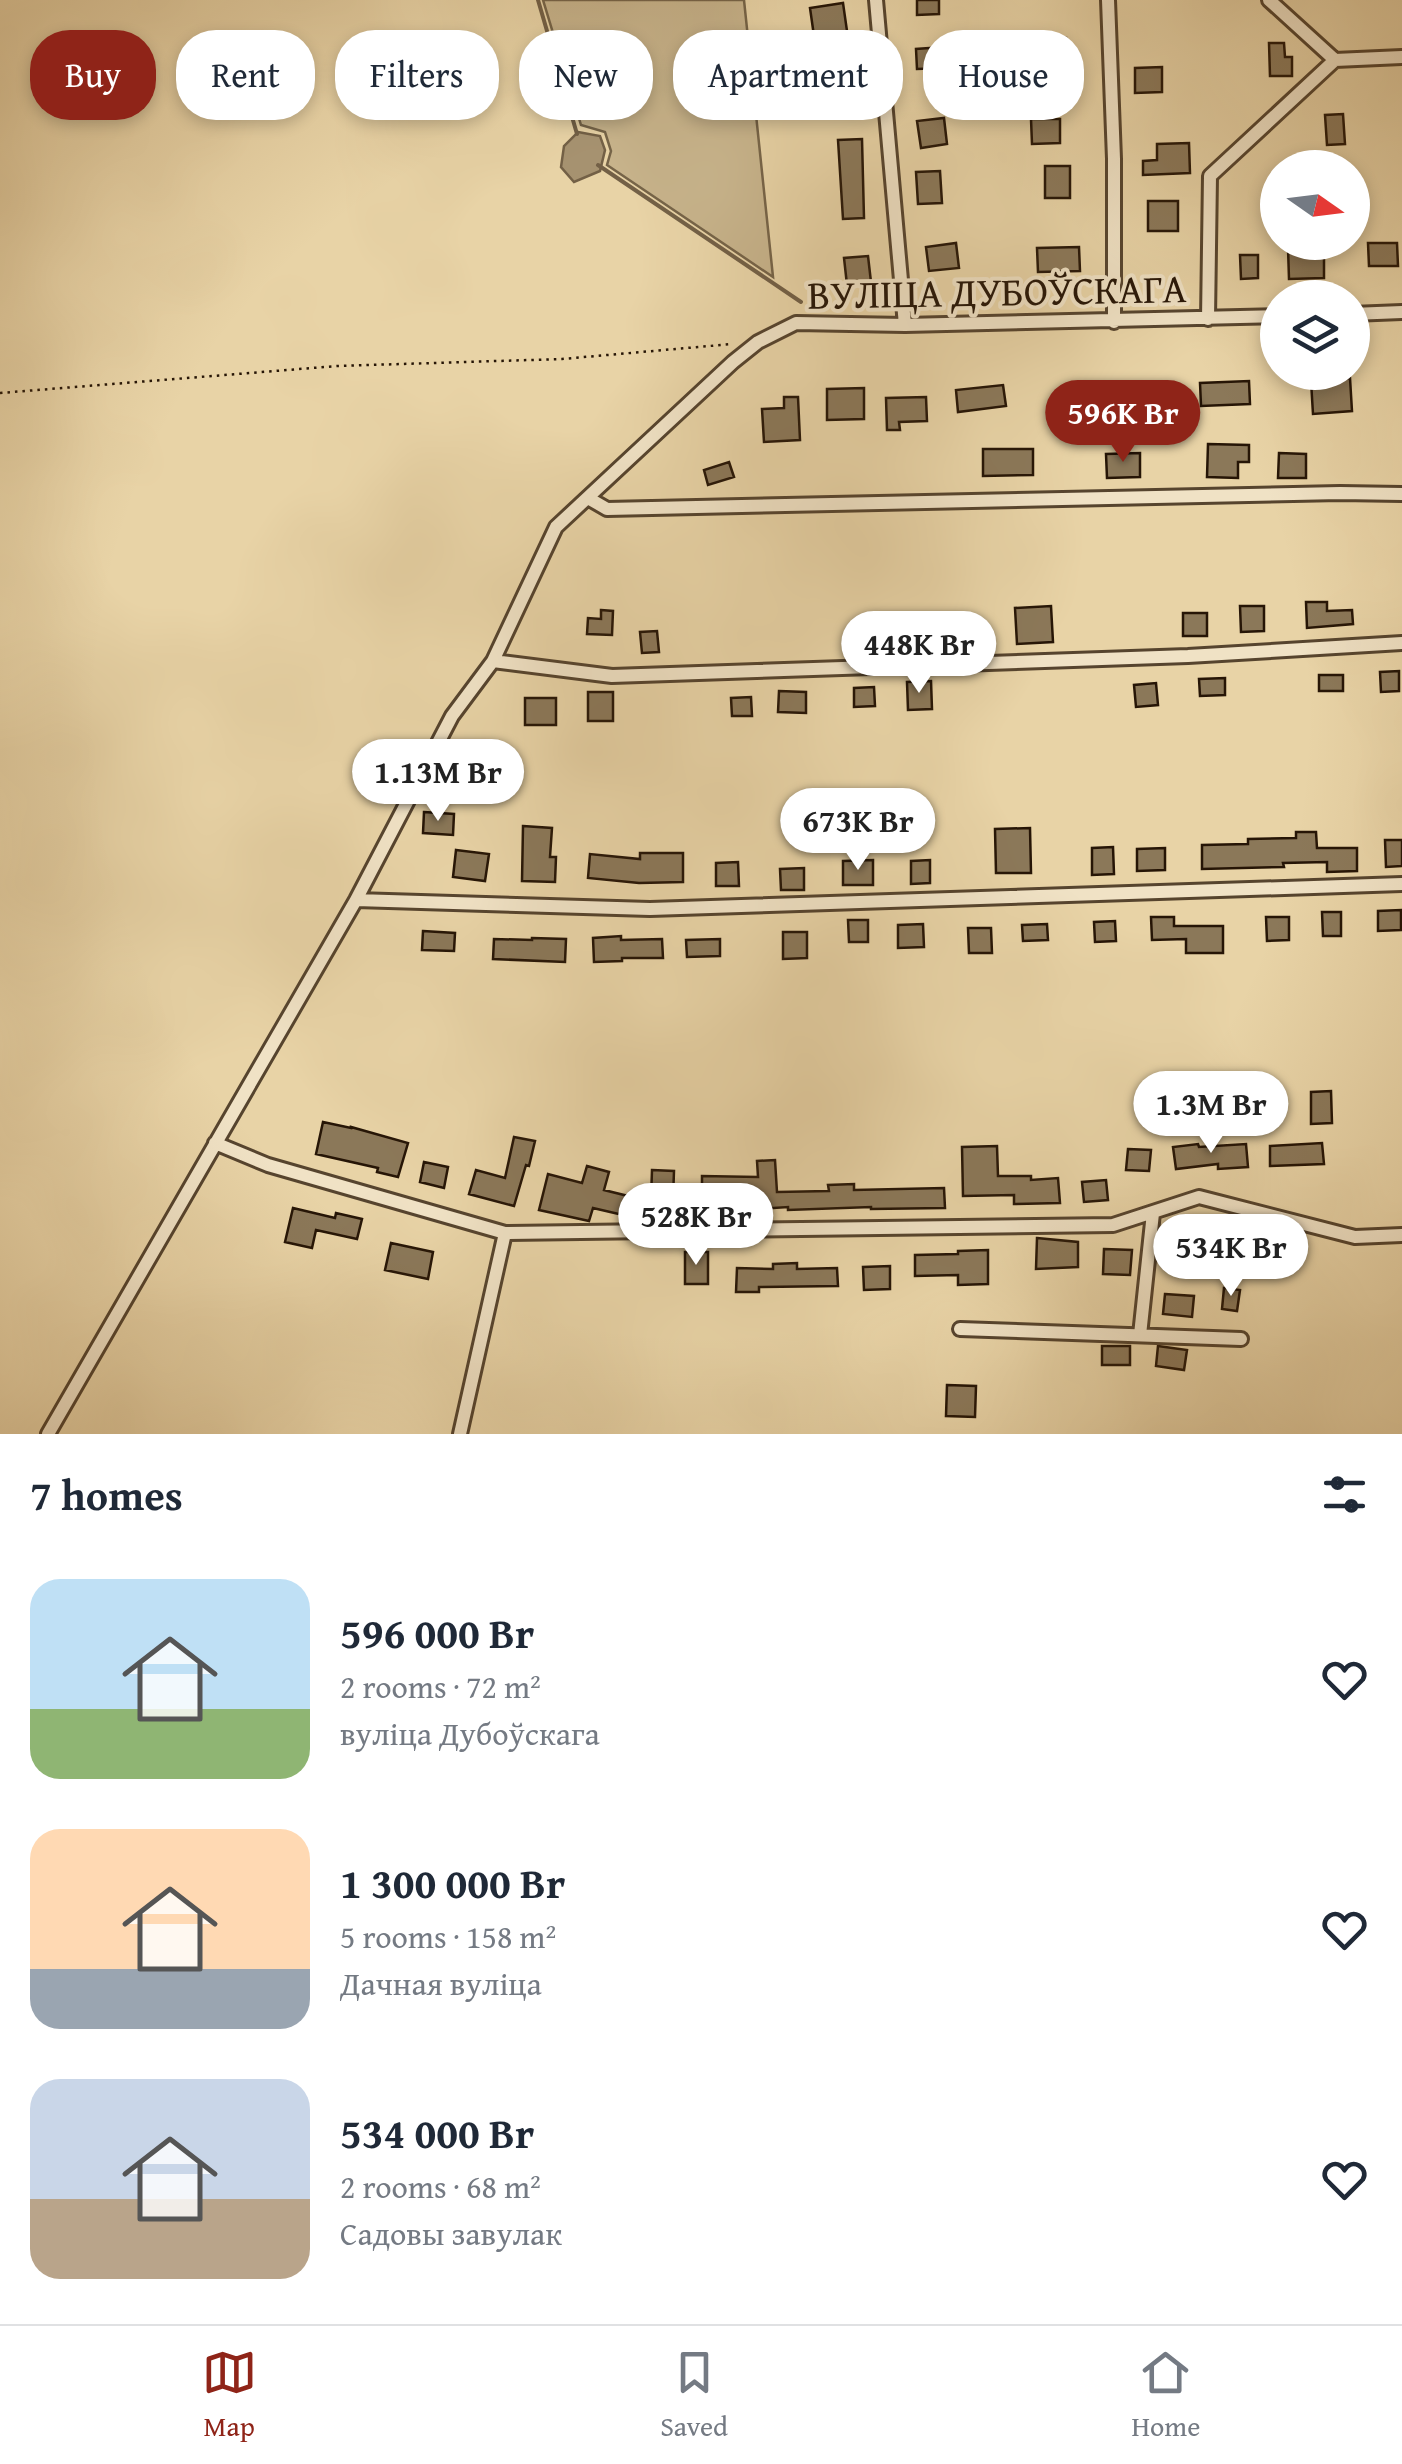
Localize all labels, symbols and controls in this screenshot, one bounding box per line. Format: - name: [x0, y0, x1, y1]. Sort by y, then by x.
- chip: Buy: [30, 30, 156, 120]
- chip: Rent: [176, 30, 315, 120]
- chip: Filters: [335, 30, 499, 120]
- chip: New: [519, 30, 653, 120]
- chip: Apartment: [673, 30, 903, 120]
- chip: House: [923, 30, 1084, 120]
- north arrow: [1260, 150, 1370, 260]
- map controls: [1260, 150, 1370, 390]
- street label: ВУЛІЦА ДУБОЎСКАГА: [807, 258, 1187, 324]
- button: layers: [1260, 280, 1370, 390]
- pin: 596K Br: [1031, 380, 1215, 465]
- text: 596K Br: [1067, 389, 1179, 436]
- pin: 448K Br: [827, 611, 1011, 696]
- text: 448K Br: [863, 620, 975, 667]
- pin: 1.13M Br: [335, 739, 541, 824]
- text: 1.13M Br: [374, 748, 502, 795]
- pin: 673K Br: [766, 788, 950, 873]
- text: 673K Br: [802, 797, 914, 844]
- pin: 1.3M Br: [1119, 1071, 1303, 1156]
- text: 1.3M Br: [1155, 1080, 1267, 1127]
- pin: 528K Br: [604, 1183, 788, 1268]
- text: 528K Br: [640, 1192, 752, 1239]
- pin: 534K Br: [1139, 1214, 1323, 1299]
- text: 534K Br: [1175, 1223, 1287, 1270]
- text: 7 homes: [30, 1464, 183, 1525]
- icon: filters: [1317, 1467, 1372, 1522]
- text: 596 000 Br: [340, 1602, 534, 1663]
- icon: home: [110, 1619, 230, 1739]
- icon: heart: [1317, 1652, 1372, 1707]
- text: 2 rooms · 72 m²: [340, 1663, 541, 1710]
- text: вуліца Дубоўскага: [340, 1710, 600, 1757]
- text: 1 300 000 Br: [340, 1852, 565, 1913]
- icon: home: [110, 1869, 230, 1989]
- icon: heart: [1317, 1902, 1372, 1957]
- text: 5 rooms · 158 m²: [340, 1913, 556, 1960]
- text: Дачная вуліца: [340, 1960, 542, 2007]
- text: 534 000 Br: [340, 2102, 534, 2163]
- icon: home: [110, 2119, 230, 2239]
- icon: heart: [1317, 2152, 1372, 2207]
- text: 2 rooms · 68 m²: [340, 2163, 541, 2210]
- text: Садовы завулак: [340, 2210, 562, 2257]
- tab: Map: [202, 2345, 257, 2446]
- tab: Saved: [660, 2345, 728, 2446]
- tab: Home: [1131, 2345, 1200, 2446]

